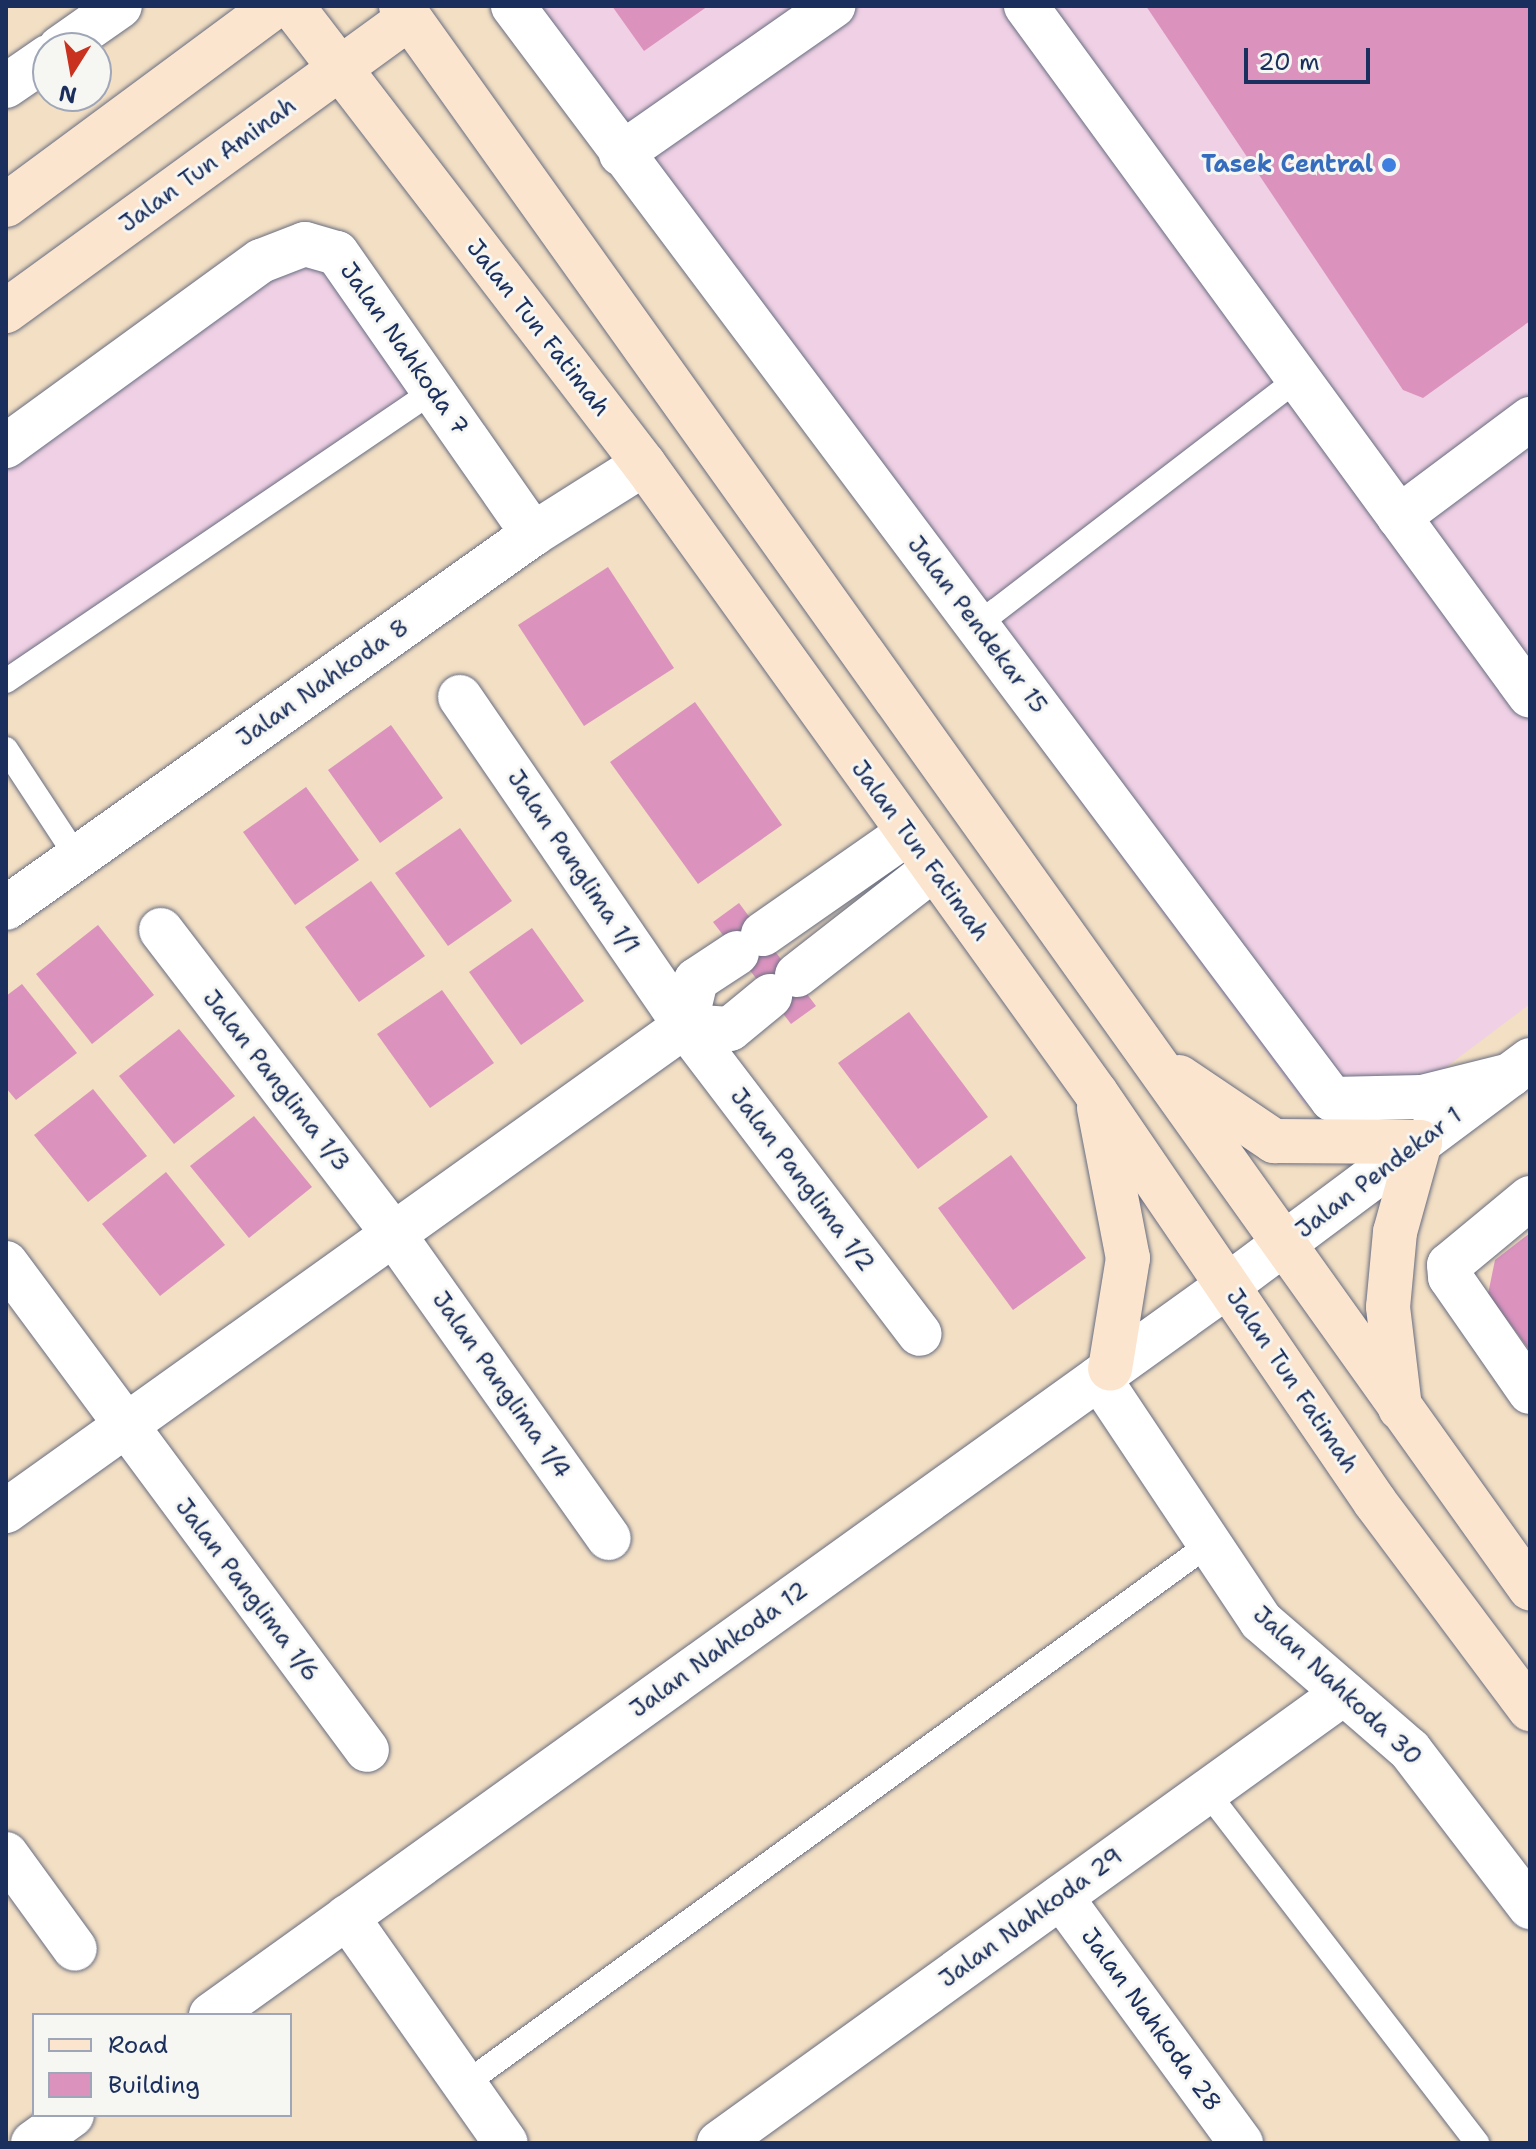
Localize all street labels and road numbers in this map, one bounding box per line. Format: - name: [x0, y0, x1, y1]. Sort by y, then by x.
- street label: Jalan Tun Aminah: [114, 91, 302, 239]
- street label: Jalan Tun Fatimah: [460, 234, 616, 422]
- street label: Jalan Nahkoda 7: [334, 257, 474, 441]
- street label: Jalan Pendekar 15: [901, 531, 1053, 719]
- street label: Jalan Nahkoda 8: [231, 613, 415, 753]
- street label: Jalan Tun Fatimah: [845, 755, 995, 947]
- street label: Jalan Panglima 1/1: [501, 764, 645, 960]
- street label: Jalan Panglima 1/3: [196, 985, 356, 1177]
- street label: Jalan Panglima 1/2: [724, 1083, 880, 1277]
- street label: Jalan Pendekar 1: [1290, 1101, 1468, 1245]
- street label: Jalan Tun Fatimah: [1220, 1283, 1364, 1479]
- street label: Jalan Panglima 1/4: [426, 1286, 576, 1484]
- street label: Jalan Panglima 1/6: [169, 1493, 325, 1687]
- street label: Jalan Nahkoda 12: [625, 1576, 813, 1724]
- street label: Jalan Nahkoda 30: [1247, 1600, 1427, 1772]
- street label: Jalan Nahkoda 29: [934, 1842, 1128, 1994]
- street label: Jalan Nahkoda 28: [1075, 1923, 1227, 2117]

